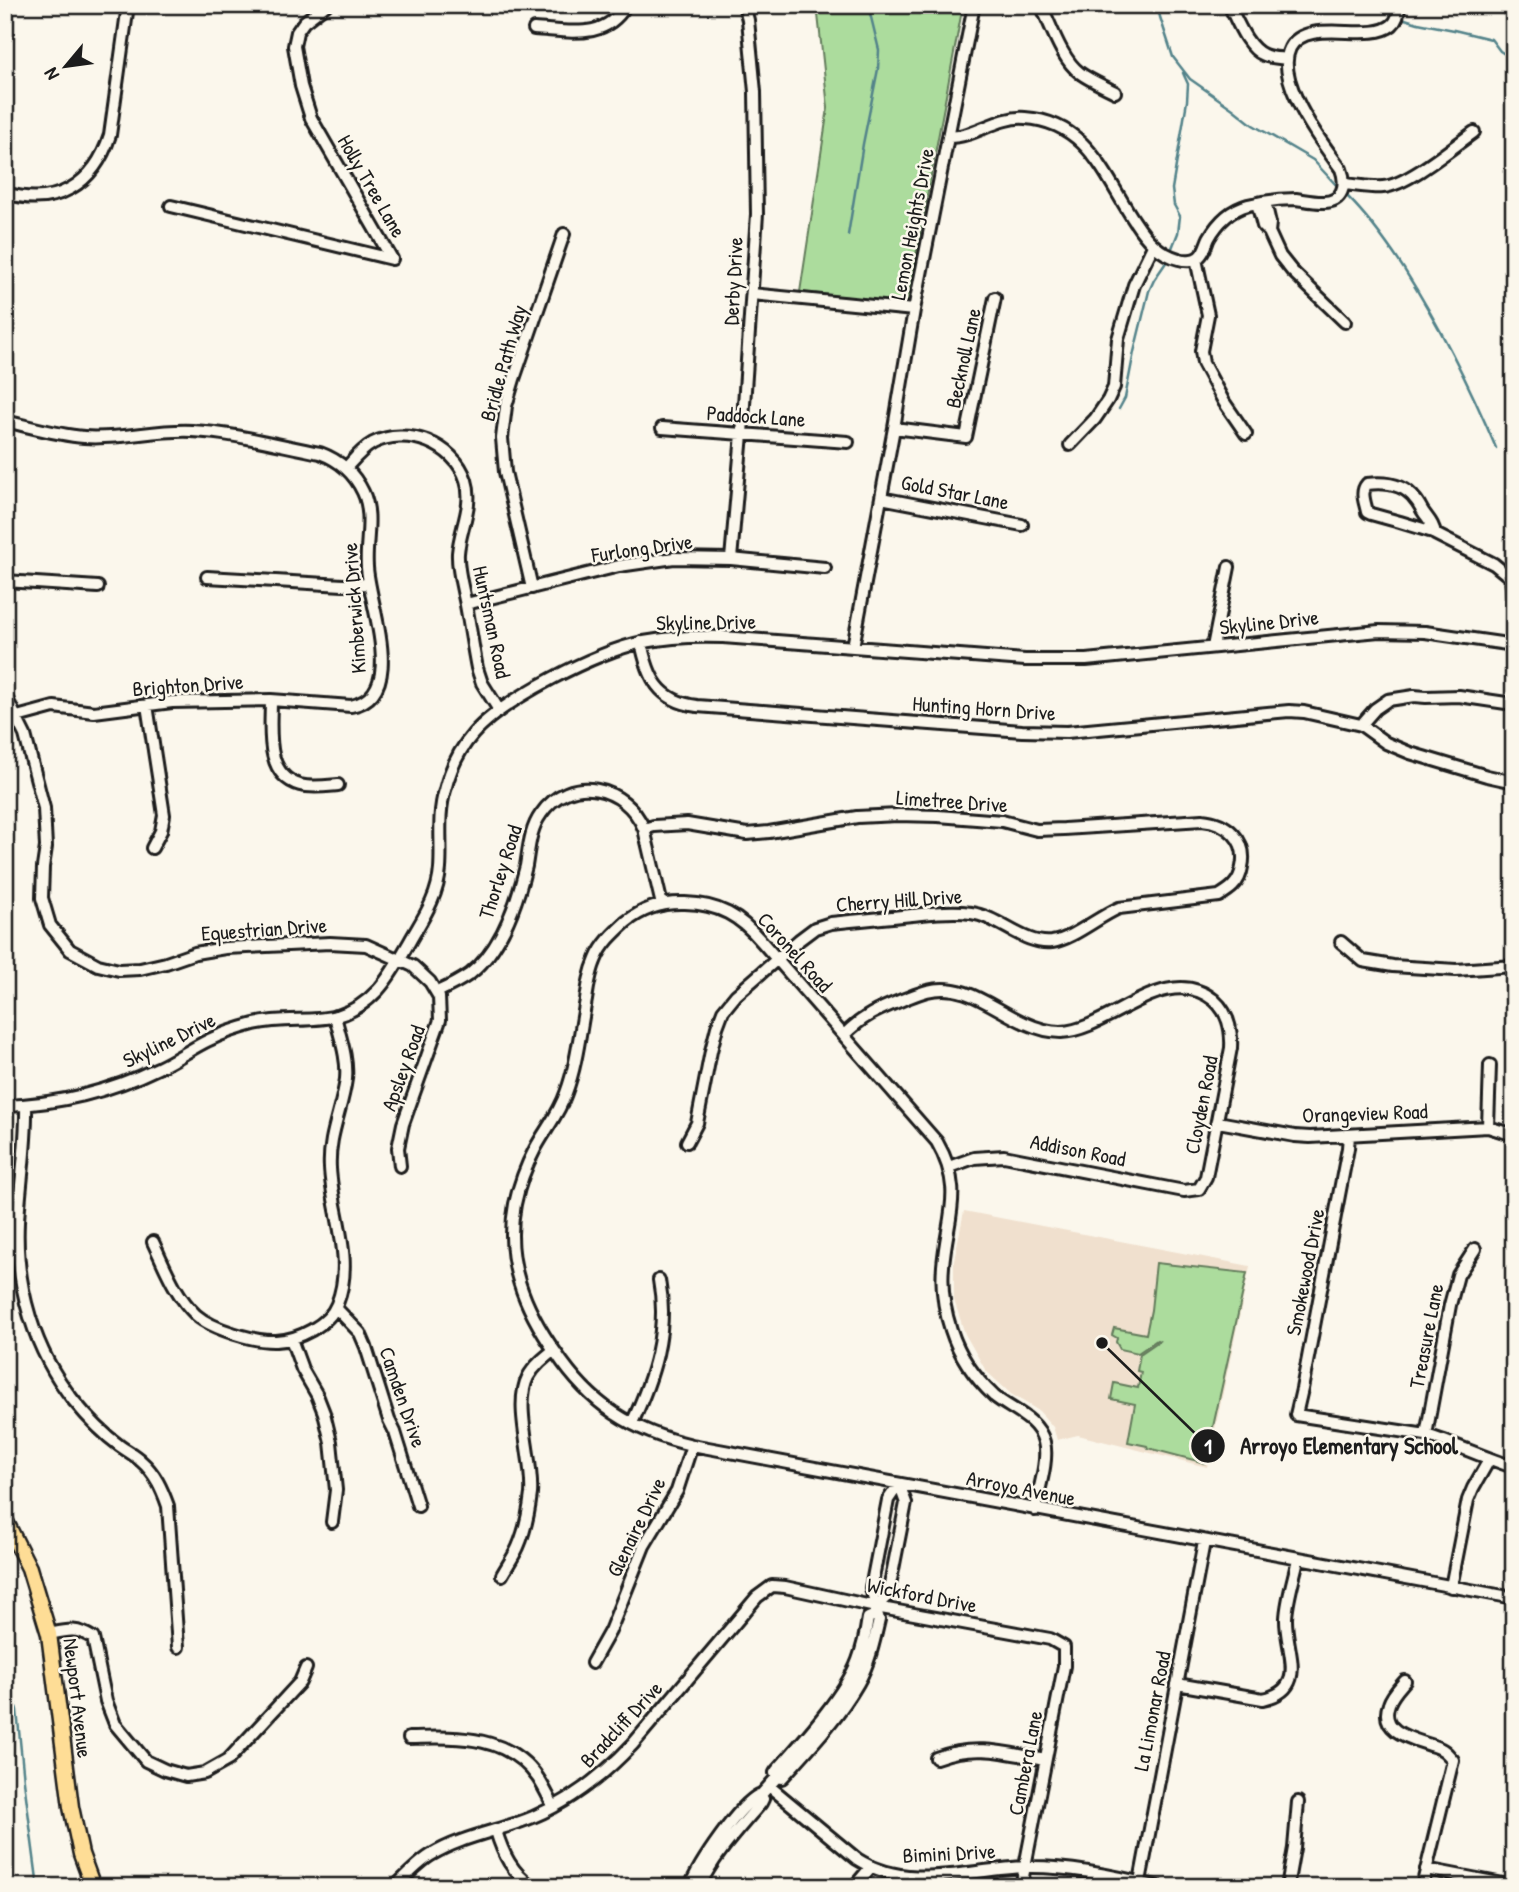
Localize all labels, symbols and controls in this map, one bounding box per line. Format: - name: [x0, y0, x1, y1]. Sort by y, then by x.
- north arrow: [32, 32, 102, 102]
- text: N: [37, 64, 65, 85]
- street label: Holly Tree Lane: [331, 129, 413, 243]
- street label: Lemon Heights Drive: [883, 146, 941, 302]
- street label: Derby Drive: [716, 236, 750, 326]
- street label: Bridle Path Way: [473, 301, 533, 425]
- street label: Becknoll Lane: [938, 305, 988, 411]
- street label: Paddock Lane: [706, 398, 806, 434]
- street label: Gold Star Lane: [899, 467, 1011, 517]
- street label: Furlong Drive: [589, 527, 694, 570]
- street label: Kimberwick Drive: [335, 542, 373, 674]
- street label: Huntsman Road: [466, 563, 518, 681]
- street label: Skyline Drive: [1218, 602, 1320, 642]
- street label: Skyline Drive: [656, 607, 756, 637]
- street label: Brighton Drive: [132, 667, 244, 703]
- street label: Hunting Horn Drive: [911, 689, 1057, 727]
- street label: Limetree Drive: [895, 783, 1009, 819]
- street label: Thorley Road: [471, 821, 529, 923]
- street label: Cherry Hill Drive: [835, 881, 963, 919]
- street label: Coronel Road: [751, 905, 839, 999]
- street label: Equestrian Drive: [200, 910, 328, 948]
- street label: Skyline Drive: [118, 1005, 220, 1075]
- street label: Apsley Road: [374, 1021, 432, 1115]
- street label: Cloyden Road: [1177, 1053, 1225, 1157]
- street label: Orangeview Road: [1302, 1096, 1428, 1130]
- street label: Addison Road: [1028, 1127, 1128, 1173]
- street label: Smokewood Drive: [1278, 1206, 1332, 1338]
- street label: Treasure Lane: [1402, 1281, 1450, 1391]
- street label: Camden Drive: [372, 1343, 434, 1451]
- callout: Arroyo Elementary School: [1191, 1424, 1472, 1468]
- text: Arroyo Elementary School: [1240, 1430, 1459, 1462]
- text: 1: [1204, 1432, 1212, 1461]
- street label: Arroyo Avenue: [964, 1463, 1078, 1513]
- street label: Glenaire Drive: [599, 1472, 673, 1582]
- street label: Wickford Drive: [865, 1570, 979, 1620]
- street label: Newport Avenue: [56, 1637, 100, 1759]
- street label: La Limonar Road: [1126, 1649, 1178, 1773]
- street label: Bradcliff Drive: [573, 1674, 669, 1774]
- street label: Cambera Lane: [1001, 1708, 1049, 1818]
- street label: Bimini Drive: [902, 1836, 996, 1870]

